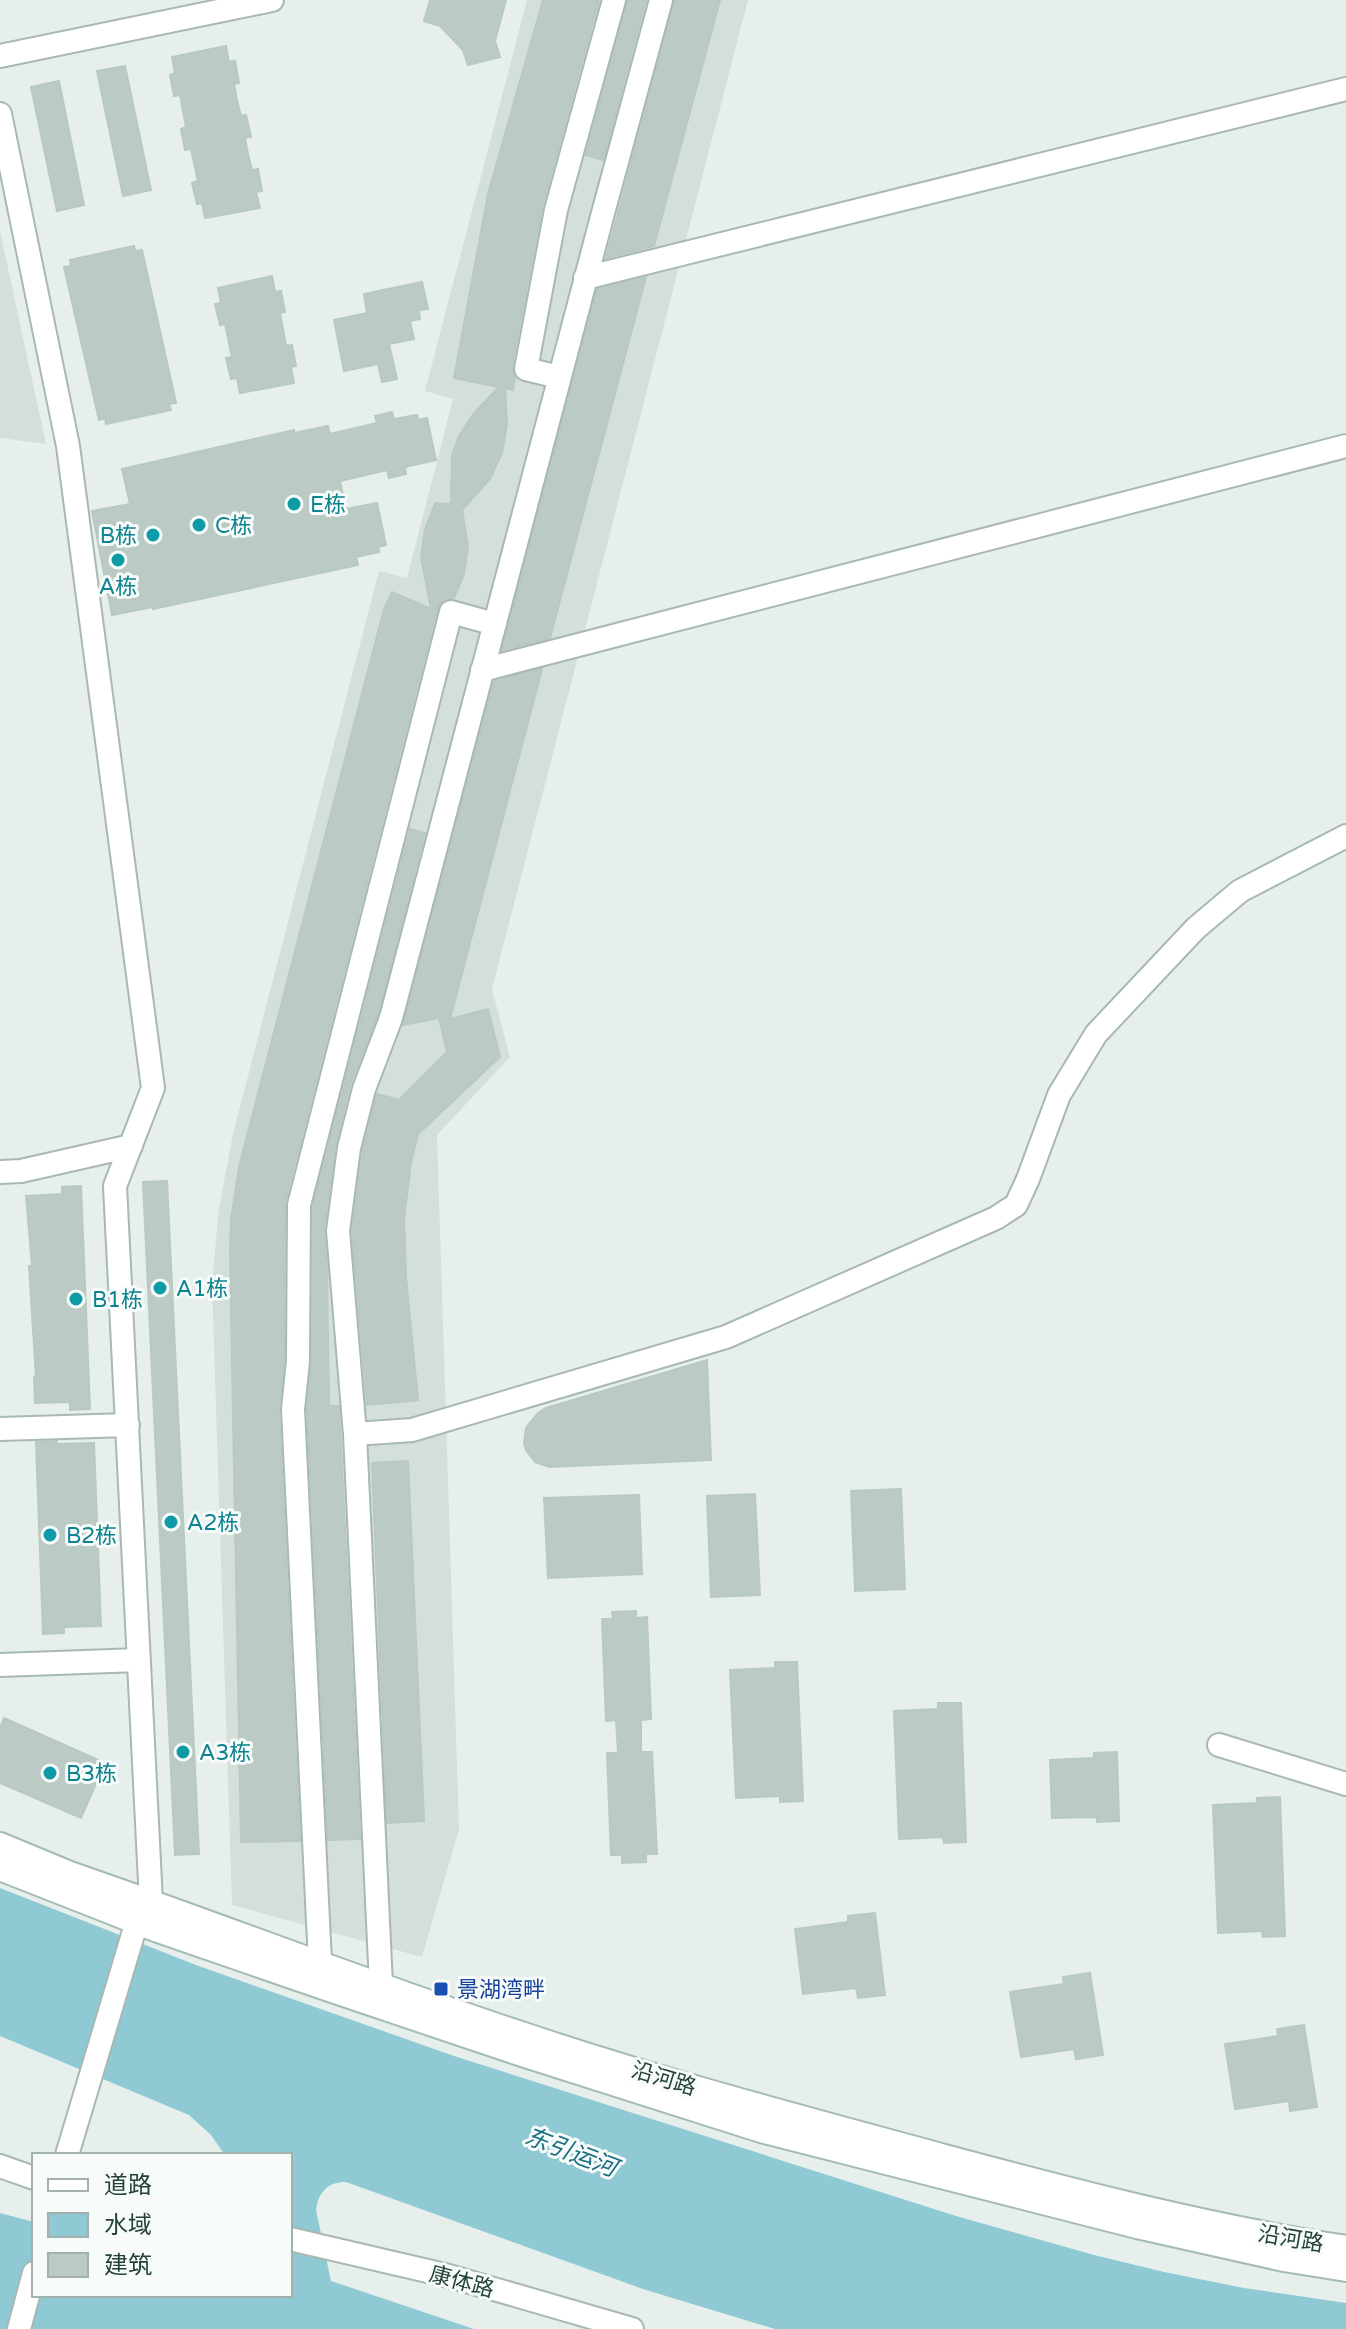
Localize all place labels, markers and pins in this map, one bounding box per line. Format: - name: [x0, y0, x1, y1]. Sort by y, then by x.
- place label: E栋: [310, 492, 346, 518]
- marker: E栋: [285, 495, 303, 513]
- place label: C栋: [215, 513, 252, 539]
- marker: C栋: [190, 516, 208, 534]
- place label: B栋: [100, 523, 137, 549]
- marker: B栋: [144, 526, 162, 544]
- marker: A栋: [109, 551, 127, 569]
- place label: A栋: [99, 574, 137, 600]
- place label: A1栋: [176, 1276, 228, 1302]
- marker: A1栋: [151, 1279, 169, 1297]
- place label: B1栋: [92, 1287, 143, 1313]
- marker: B1栋: [67, 1290, 85, 1308]
- place label: A2栋: [187, 1510, 239, 1536]
- marker: A2栋: [162, 1513, 180, 1531]
- place label: B2栋: [66, 1523, 117, 1549]
- marker: B2栋: [41, 1526, 59, 1544]
- place label: A3栋: [199, 1740, 251, 1766]
- marker: A3栋: [174, 1743, 192, 1761]
- place label: B3栋: [66, 1761, 117, 1787]
- marker: B3栋: [41, 1764, 59, 1782]
- place label: 景湖湾畔: [457, 1977, 545, 2003]
- marker: 景湖湾畔: [432, 1980, 450, 1998]

